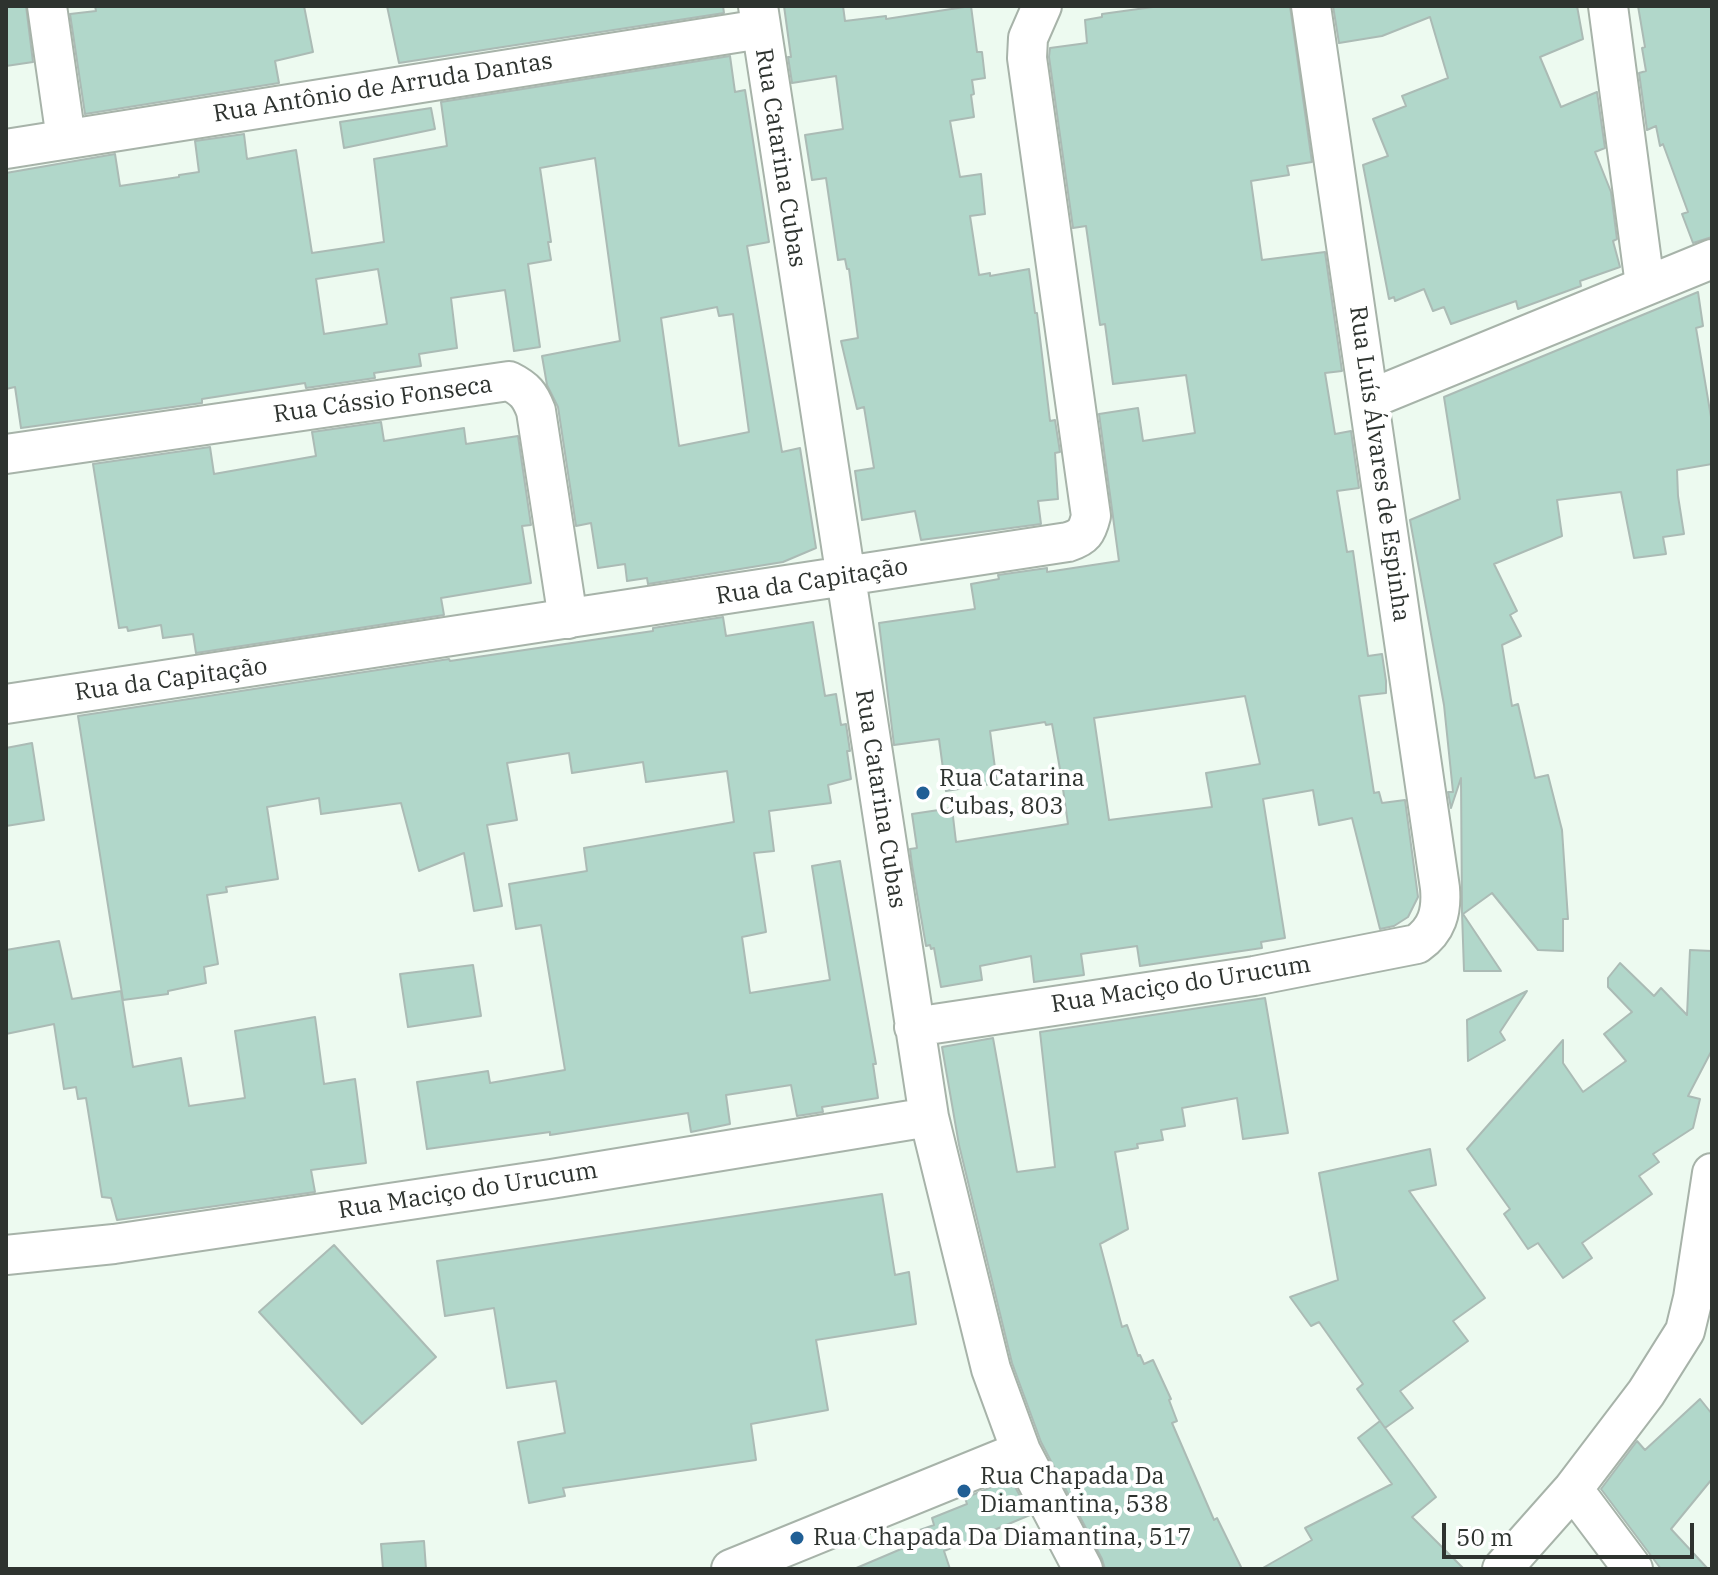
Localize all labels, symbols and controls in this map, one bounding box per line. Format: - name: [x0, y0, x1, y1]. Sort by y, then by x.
- street label: Rua Catarina Cubas: [748, 46, 812, 270]
- street label: Rua Antônio de Arruda Dantas: [211, 47, 555, 129]
- street label: Rua Luís Álvares de Espinha: [1343, 304, 1415, 624]
- street label: Rua Cássio Fonseca: [272, 370, 494, 430]
- street label: Rua da Capitação: [714, 553, 910, 611]
- street label: Rua da Capitação: [73, 652, 269, 708]
- street label: Rua Catarina Cubas: [848, 687, 912, 911]
- place label: Rua Catarina Cubas, 803: [939, 765, 1085, 821]
- marker: Rua Catarina Cubas, 803: [914, 784, 932, 802]
- street label: Rua Maciço do Urucum: [1049, 950, 1313, 1020]
- street label: Rua Maciço do Urucum: [336, 1156, 600, 1226]
- place label: Rua Chapada Da Diamantina, 538: [980, 1463, 1169, 1519]
- marker: Rua Chapada Da Diamantina, 538: [955, 1482, 973, 1500]
- scale bar: [1446, 1507, 1698, 1557]
- text: 50 m: [1456, 1521, 1513, 1553]
- place label: Rua Chapada Da Diamantina, 517: [813, 1524, 1192, 1552]
- marker: Rua Chapada Da Diamantina, 517: [788, 1529, 806, 1547]

